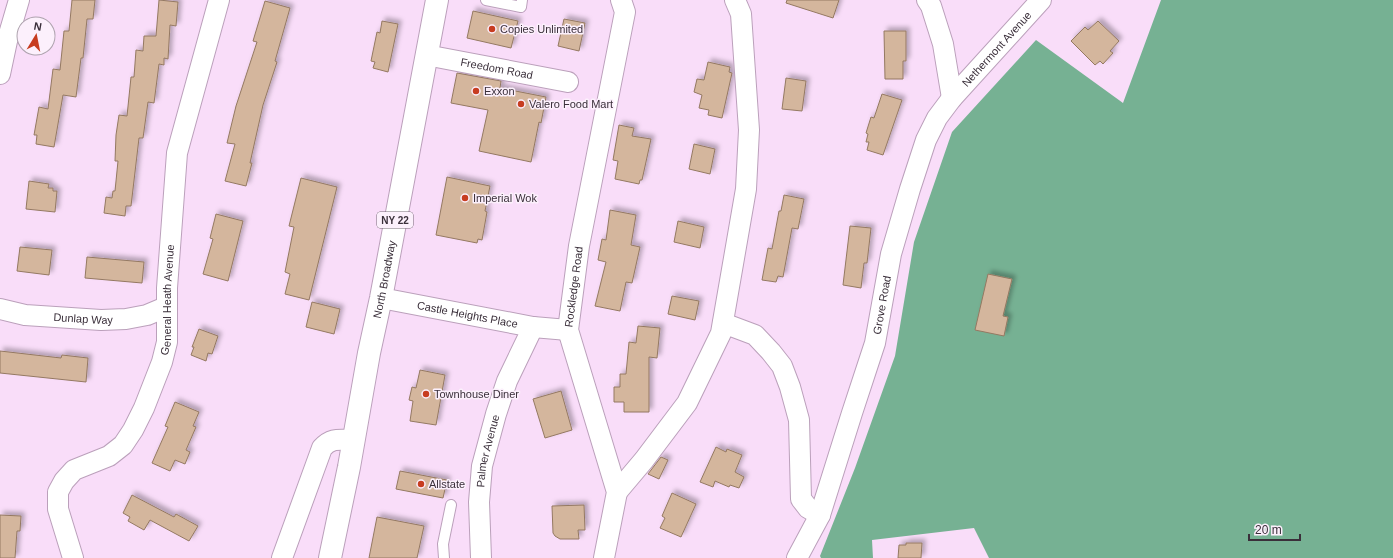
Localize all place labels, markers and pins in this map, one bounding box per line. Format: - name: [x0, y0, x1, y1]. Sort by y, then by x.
- place label: Copies Unlimited: [500, 23, 583, 35]
- marker: Copies Unlimited: [487, 24, 497, 34]
- place label: Exxon: [484, 85, 515, 97]
- marker: Exxon: [471, 86, 481, 96]
- place label: Valero Food Mart: [529, 98, 613, 110]
- marker: Valero Food Mart: [516, 99, 526, 109]
- place label: Imperial Wok: [473, 192, 537, 204]
- marker: Imperial Wok: [460, 193, 470, 203]
- place label: Townhouse Diner: [434, 388, 519, 400]
- marker: Townhouse Diner: [421, 389, 431, 399]
- place label: Allstate: [429, 478, 465, 490]
- marker: Allstate: [416, 479, 426, 489]

